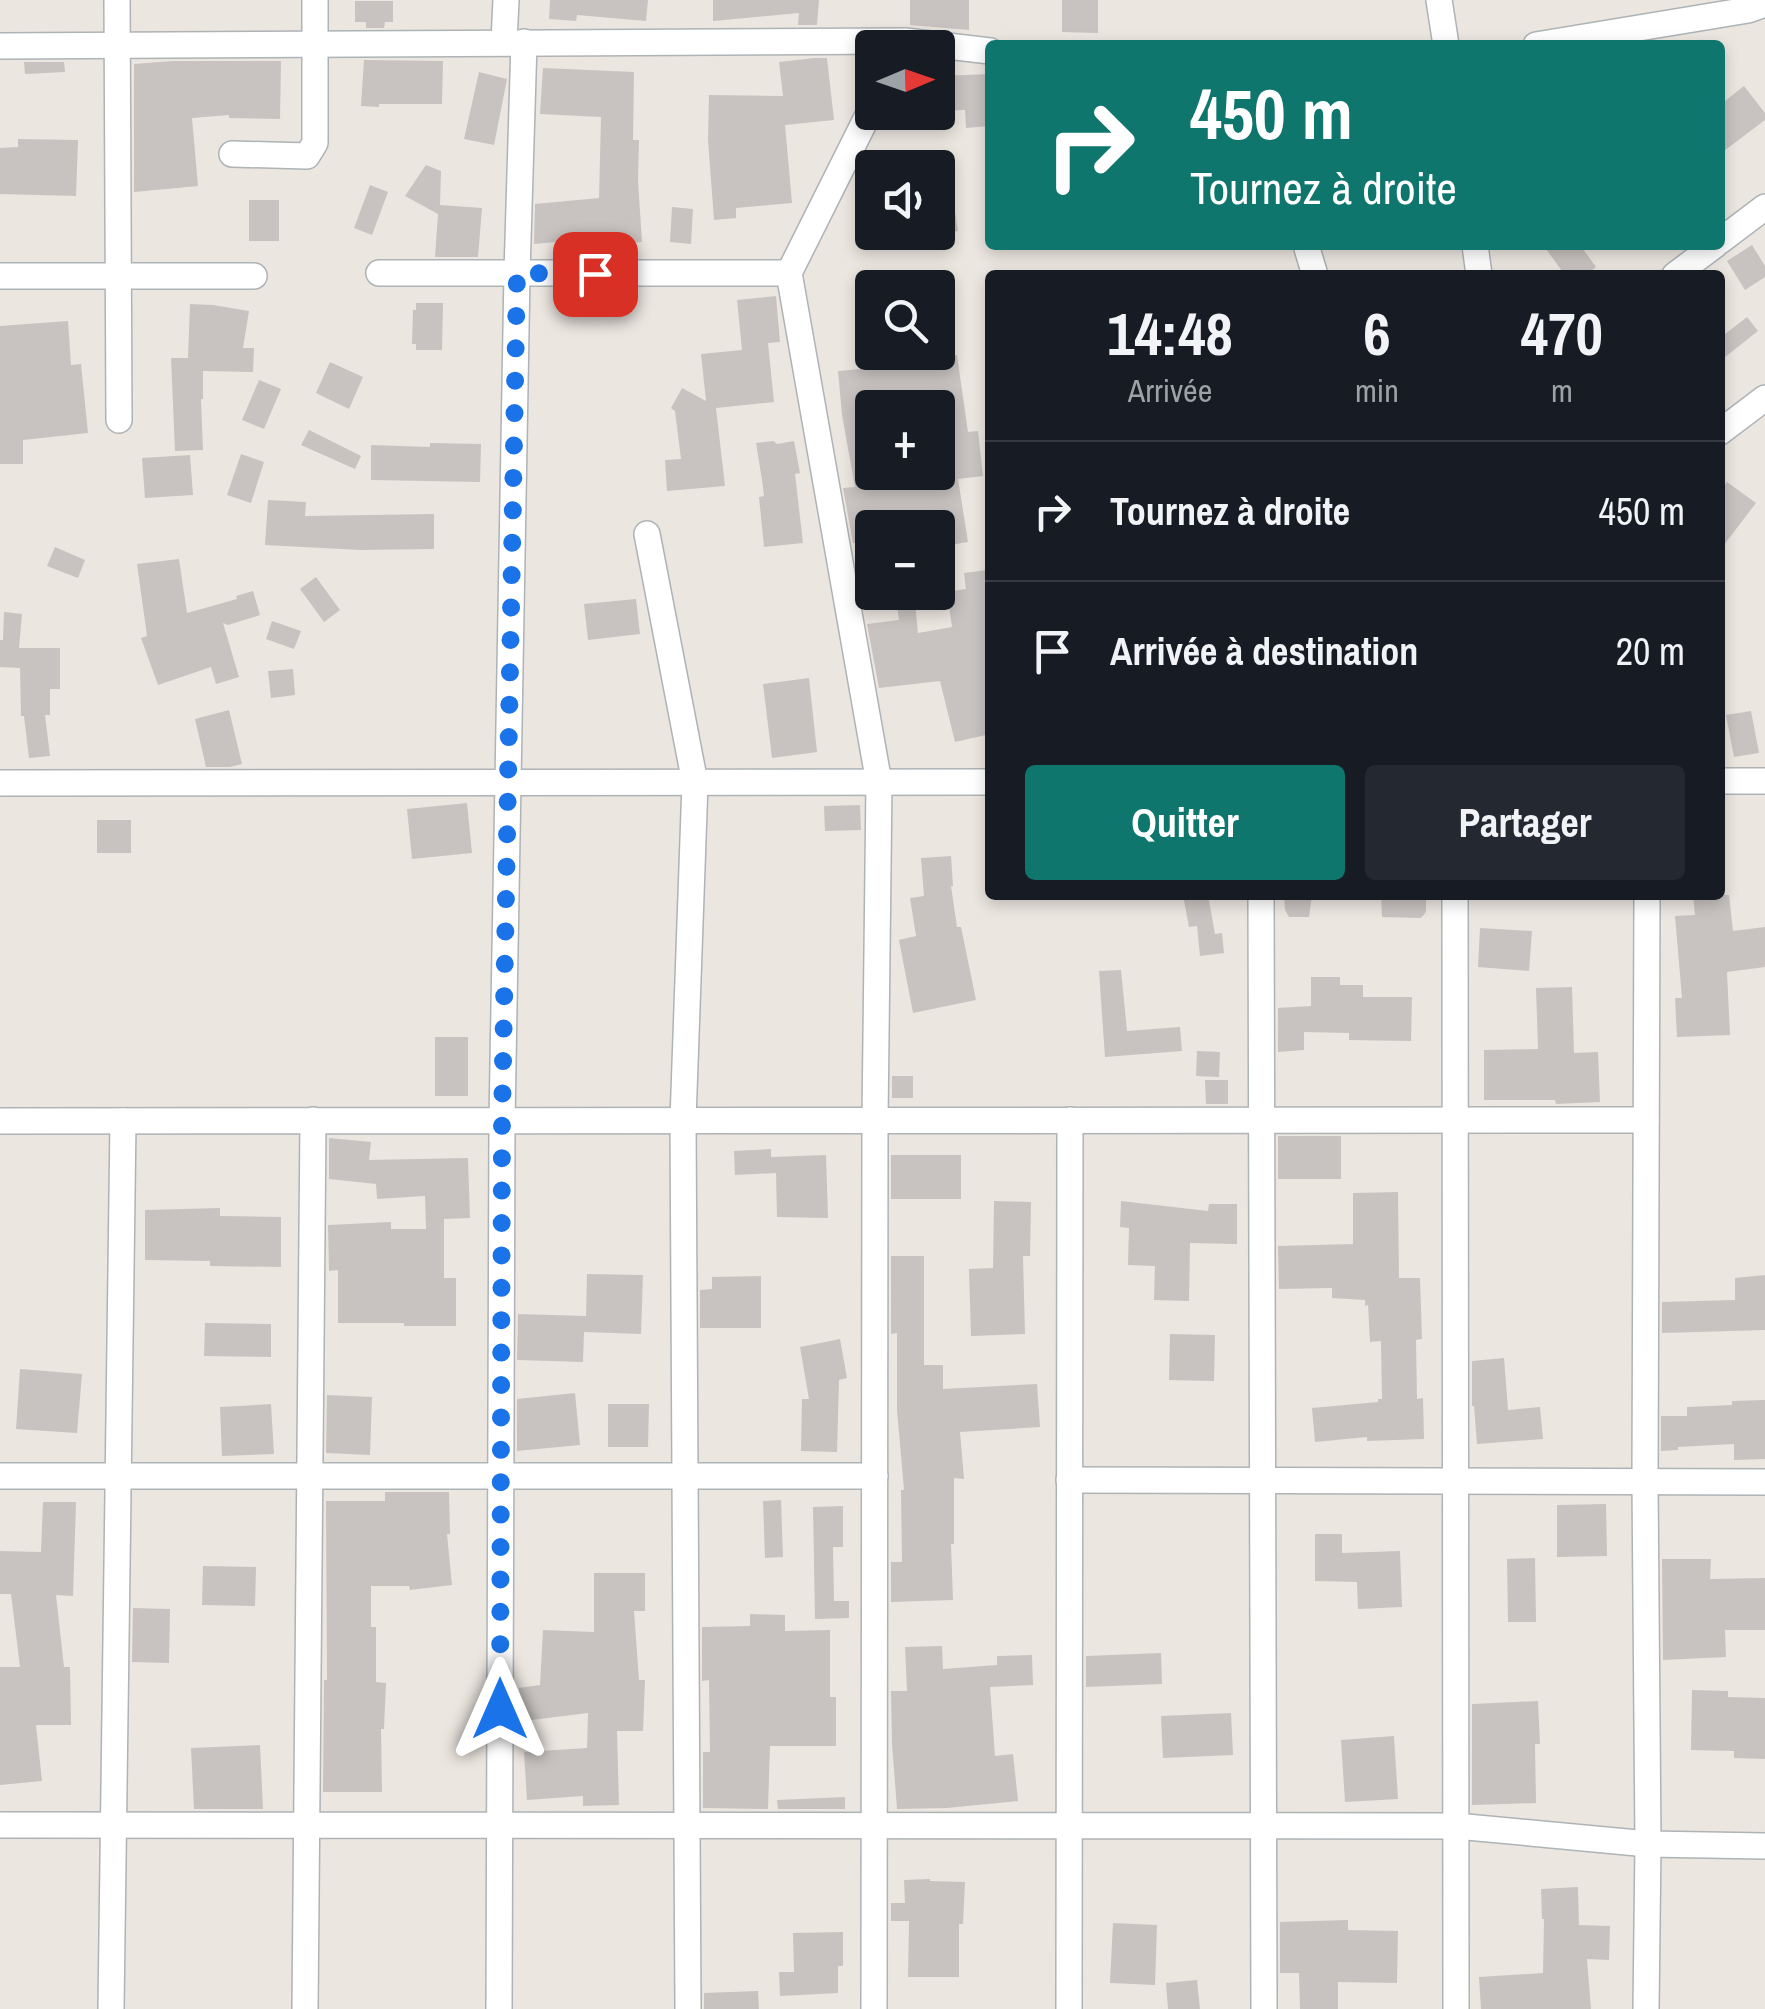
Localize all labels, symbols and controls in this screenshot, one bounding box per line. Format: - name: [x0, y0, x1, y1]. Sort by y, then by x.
- north arrow: [855, 30, 955, 130]
- map controls: [855, 30, 955, 610]
- text: 450 m: [1190, 67, 1353, 161]
- icon: right: [1025, 80, 1155, 210]
- button: sound: [855, 150, 955, 250]
- text: Tournez à droite: [1190, 157, 1457, 218]
- pin: [553, 232, 638, 317]
- icon: arrive: [568, 247, 623, 302]
- button: search: [855, 270, 955, 370]
- text: 14:48: [1107, 293, 1233, 374]
- text: 6: [1363, 293, 1391, 374]
- text: 470: [1521, 293, 1603, 374]
- text: Arrivée: [1128, 369, 1212, 412]
- text: min: [1355, 369, 1399, 412]
- text: m: [1551, 369, 1573, 412]
- button: +: [855, 390, 955, 490]
- icon: right: [1025, 484, 1080, 539]
- text: Tournez à droite: [1110, 486, 1350, 537]
- text: 450 m: [1598, 486, 1685, 537]
- button: −: [855, 510, 955, 610]
- icon: arrive: [1025, 624, 1080, 679]
- text: Arrivée à destination: [1110, 626, 1418, 677]
- text: 20 m: [1616, 626, 1685, 677]
- button: Quitter: [1025, 765, 1345, 880]
- button: Partager: [1365, 765, 1685, 880]
- position arrow: [448, 1657, 552, 1761]

